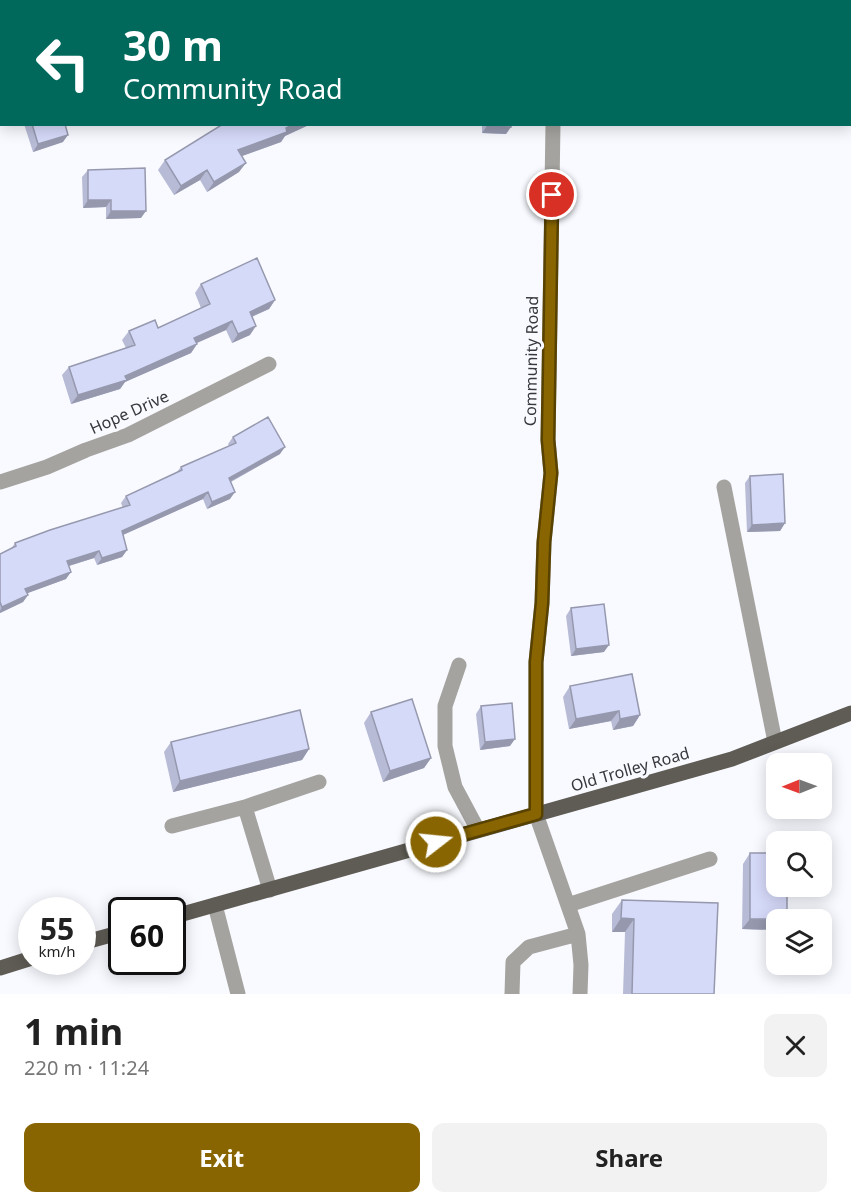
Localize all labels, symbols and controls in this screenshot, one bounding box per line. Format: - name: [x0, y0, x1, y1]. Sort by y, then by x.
- text: 30 m: [123, 16, 223, 73]
- icon: left: [24, 24, 102, 102]
- text: Community Road: [123, 70, 343, 107]
- pin: [526, 169, 577, 220]
- icon: arrive: [535, 178, 568, 211]
- street label: Community Road: [519, 296, 543, 426]
- street label: Hope Drive: [86, 385, 172, 439]
- street label: Old Trolley Road: [568, 742, 692, 796]
- north arrow: [766, 753, 832, 819]
- map controls: [766, 753, 832, 975]
- position arrow: [404, 810, 468, 874]
- button: search: [766, 831, 832, 897]
- speed limit sign: 60: [108, 897, 186, 975]
- text: 55: [40, 908, 74, 949]
- button: layers: [766, 909, 832, 975]
- text: km/h: [39, 941, 75, 961]
- text: 1 min: [24, 1007, 123, 1056]
- button: close: [764, 1014, 827, 1077]
- text: 220 m · 11:24: [24, 1054, 149, 1081]
- button: Exit: [24, 1123, 420, 1192]
- button: Share: [432, 1123, 827, 1192]

